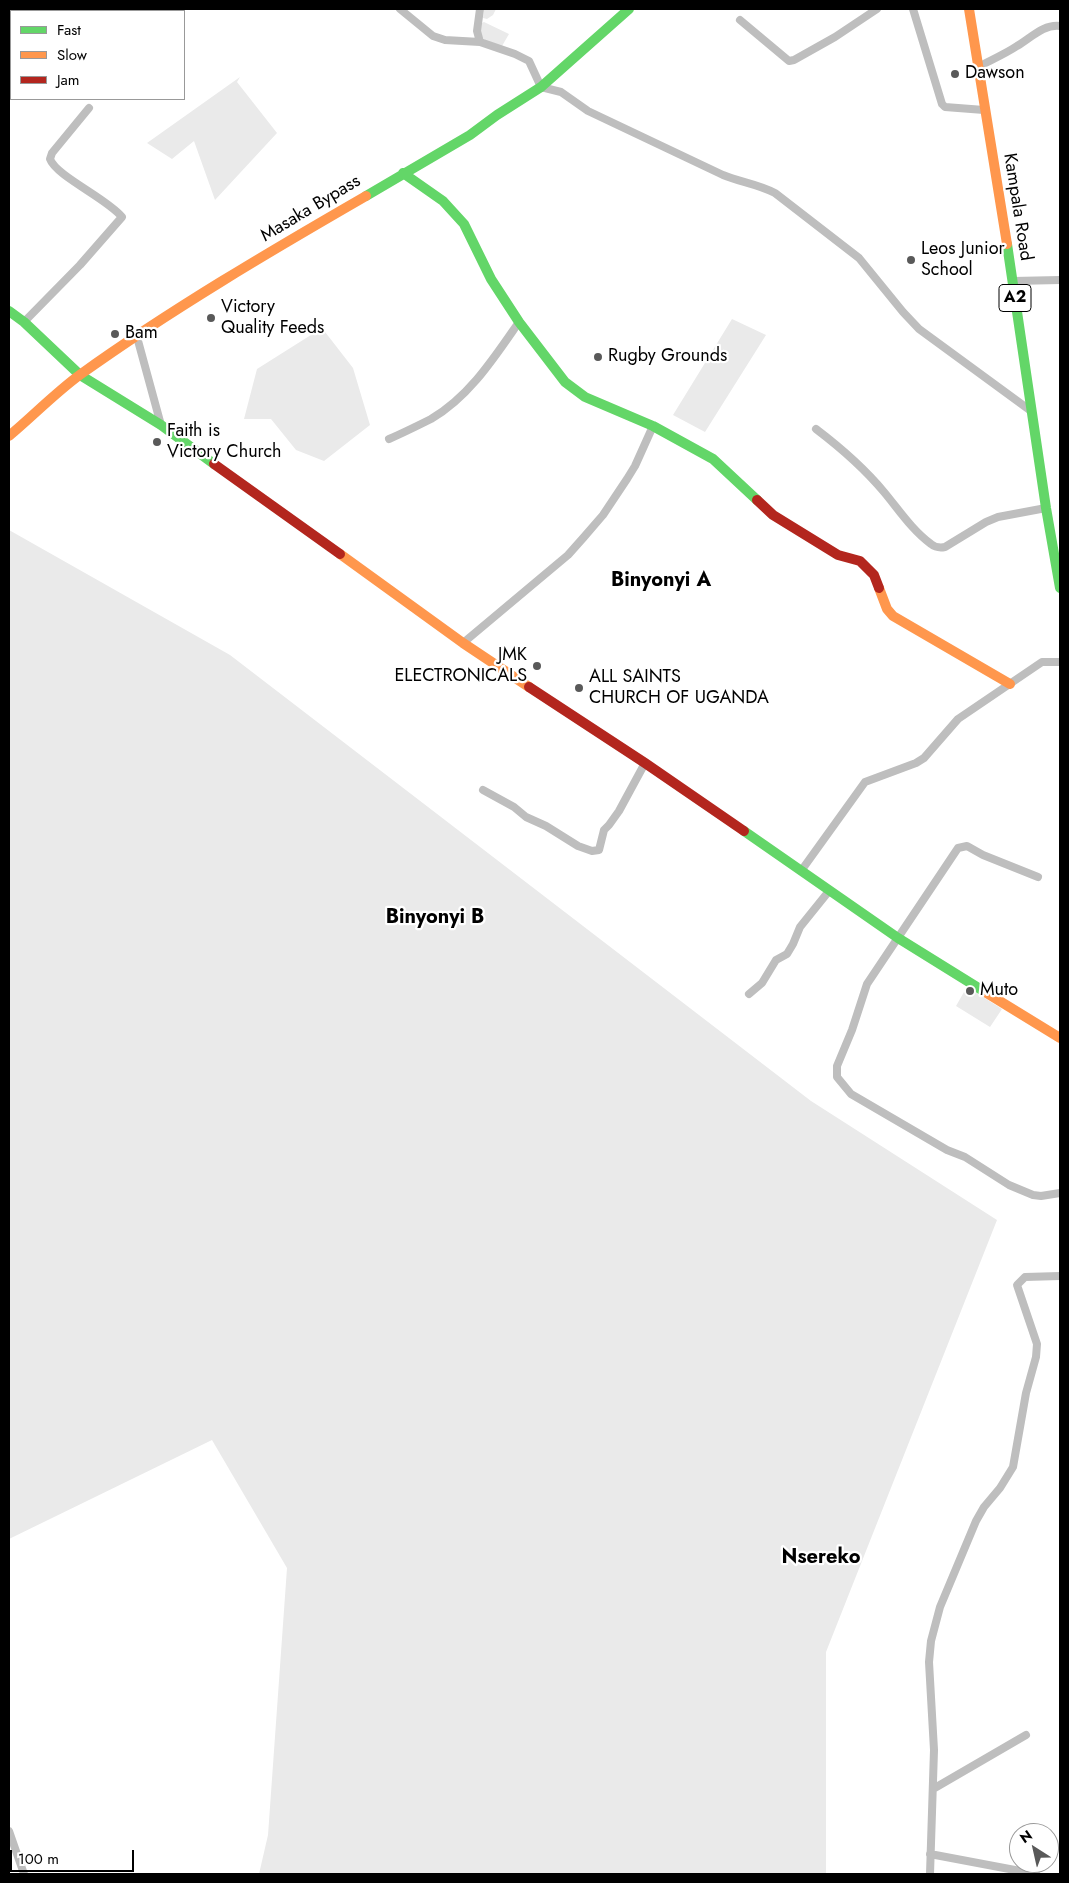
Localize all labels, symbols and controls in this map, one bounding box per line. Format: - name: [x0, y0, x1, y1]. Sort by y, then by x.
- legend: [10, 10, 185, 100]
- text: Fast: [57, 19, 81, 41]
- text: Slow: [57, 44, 87, 66]
- place label: Dawson: [965, 63, 1025, 85]
- marker: Dawson: [949, 68, 961, 80]
- text: Jam: [57, 69, 80, 91]
- street label: Kampala Road: [998, 152, 1036, 262]
- street label: Masaka Bypass: [257, 171, 365, 247]
- place label: Leos Junior School: [921, 239, 1005, 282]
- marker: Leos Junior School: [905, 254, 917, 266]
- road number: A2: [999, 284, 1031, 312]
- place label: Victory Quality Feeds: [221, 297, 324, 340]
- marker: Victory Quality Feeds: [205, 312, 217, 324]
- place label: Bam: [125, 323, 158, 345]
- marker: Bam: [109, 328, 121, 340]
- place label: Rugby Grounds: [608, 346, 727, 368]
- marker: Rugby Grounds: [592, 351, 604, 363]
- place label: Faith is Victory Church: [167, 421, 282, 464]
- marker: Faith is Victory Church: [151, 436, 163, 448]
- district label: Binyonyi A: [611, 569, 711, 593]
- place label: JMK ELECTRONICALS: [394, 645, 527, 688]
- marker: JMK ELECTRONICALS: [531, 660, 543, 672]
- place label: ALL SAINTS CHURCH OF UGANDA: [589, 667, 769, 710]
- marker: ALL SAINTS CHURCH OF UGANDA: [573, 682, 585, 694]
- district label: Binyonyi B: [386, 906, 484, 930]
- place label: Muto: [980, 980, 1018, 1002]
- marker: Muto: [964, 985, 976, 997]
- district label: Nsereko: [782, 1546, 860, 1570]
- north arrow: [1009, 1823, 1059, 1873]
- text: N: [1016, 1825, 1036, 1848]
- scale bar: [12, 1840, 136, 1872]
- text: 100 m: [18, 1848, 59, 1870]

